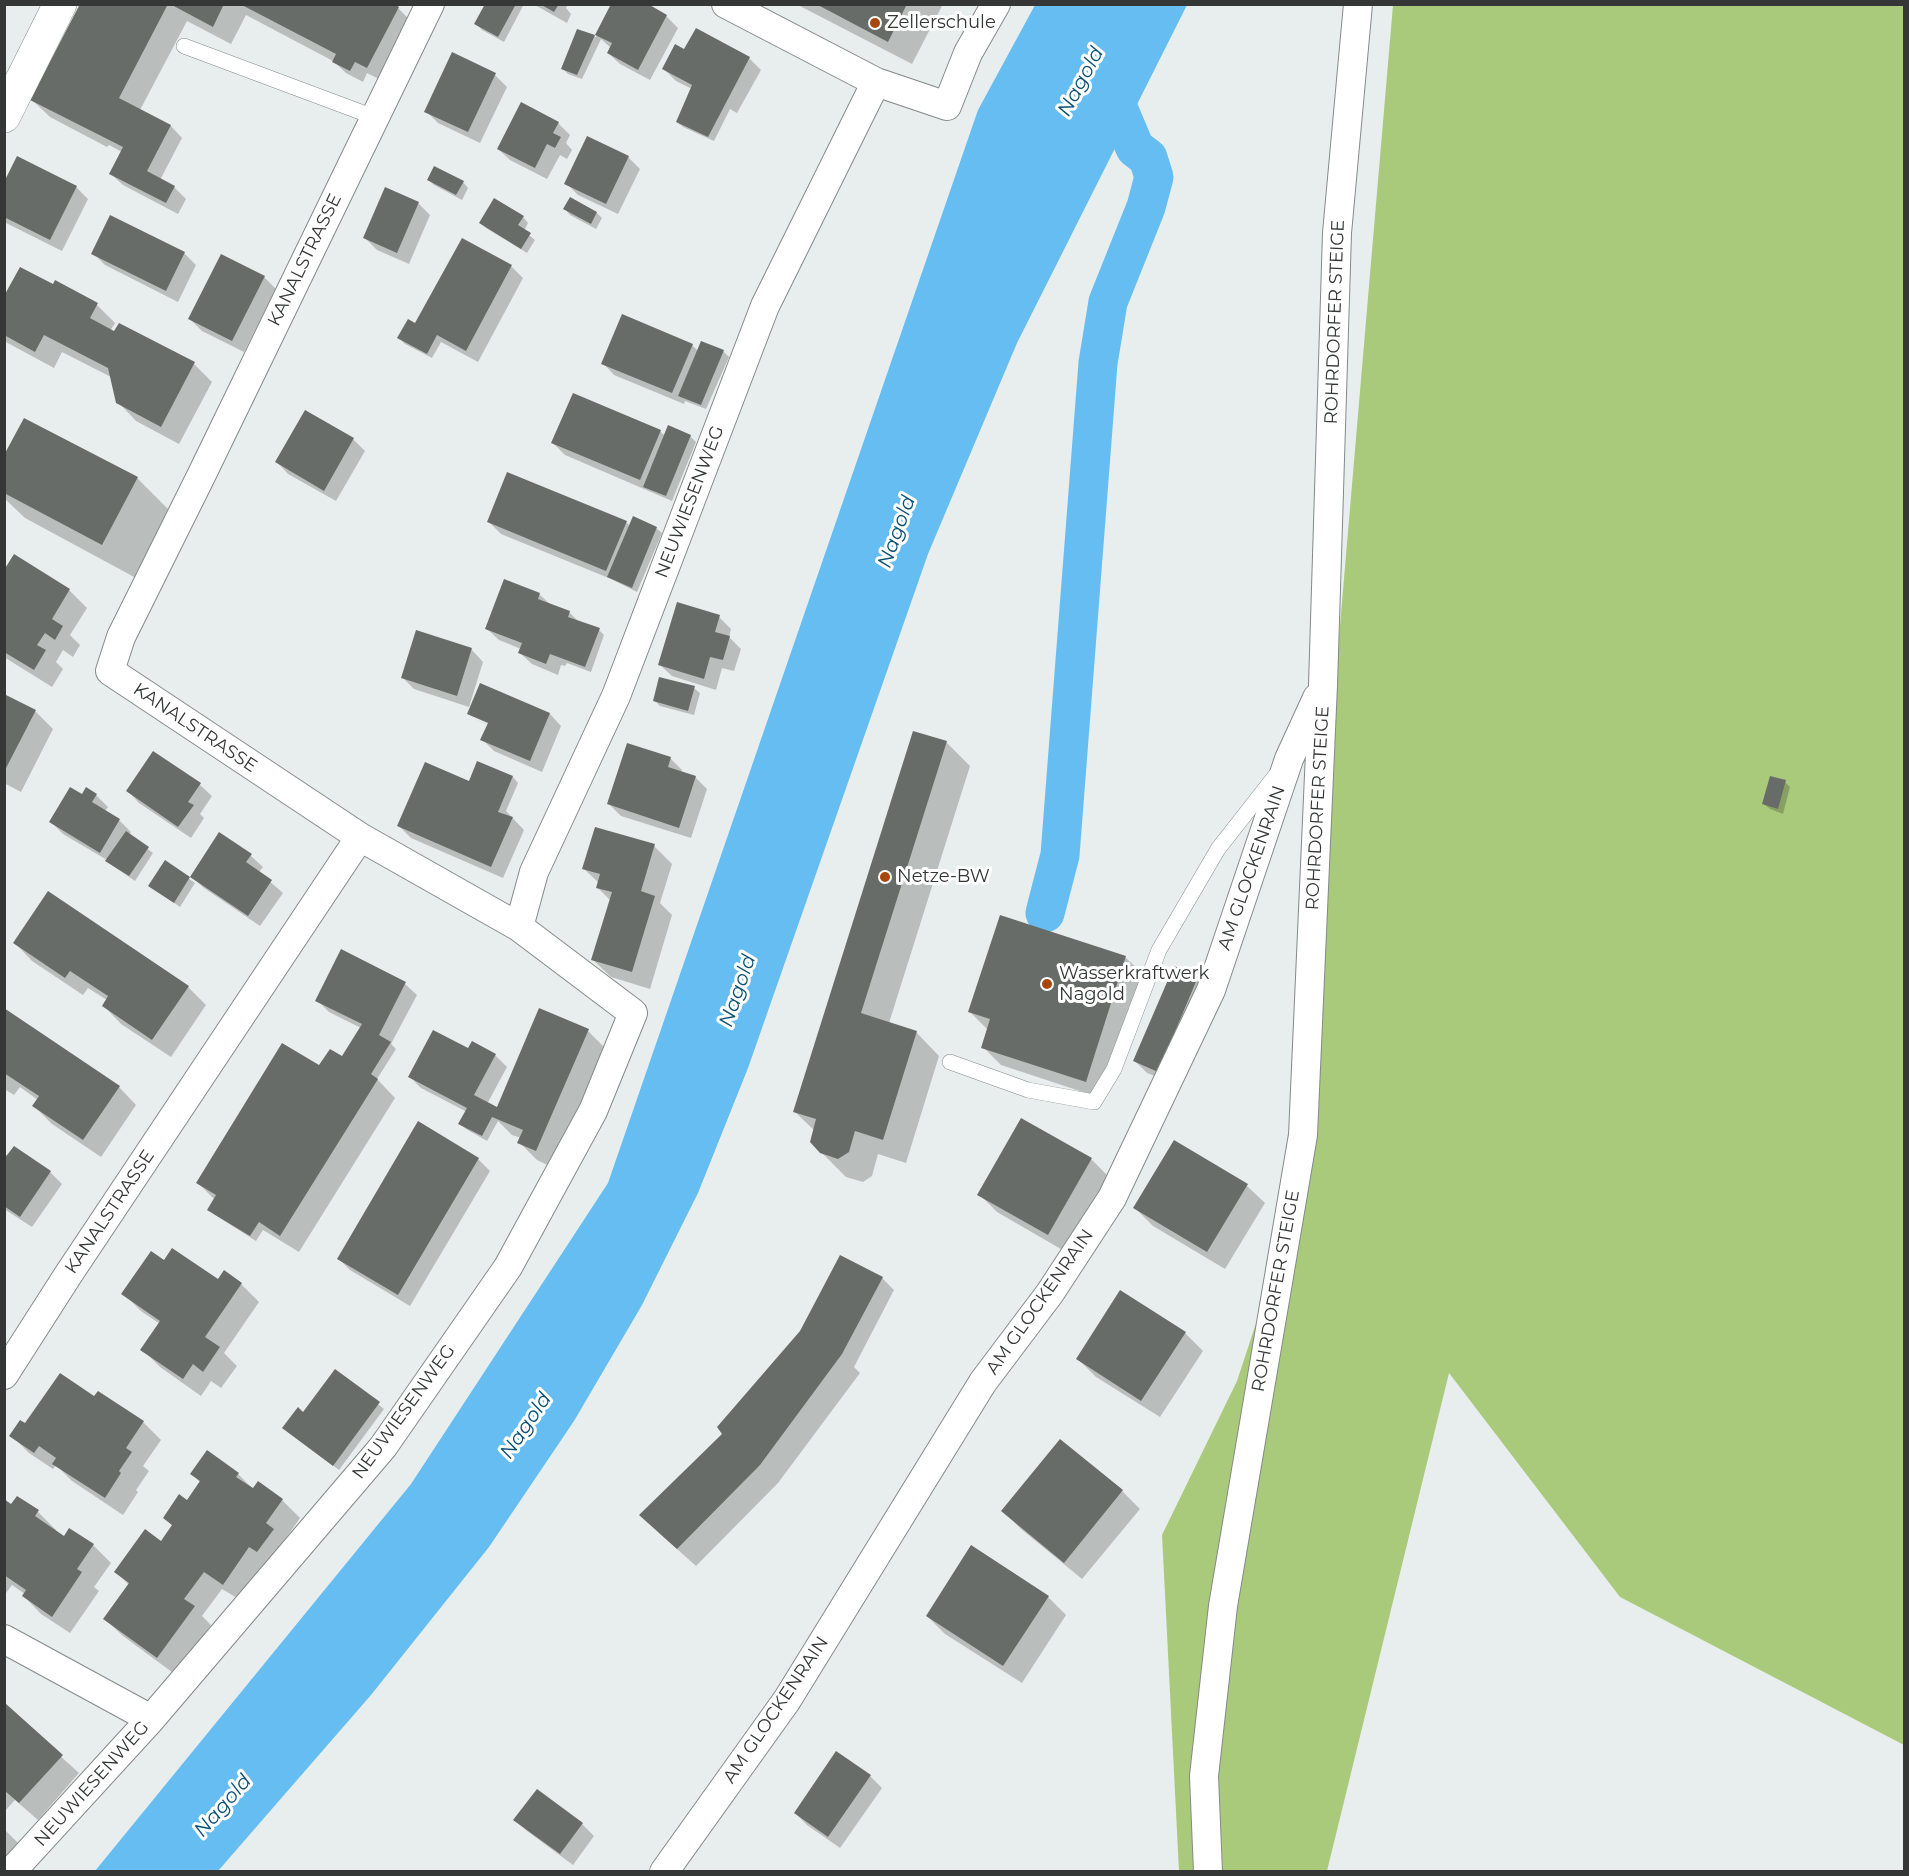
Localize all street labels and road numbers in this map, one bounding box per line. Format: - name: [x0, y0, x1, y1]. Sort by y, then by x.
- street label: KANALSTRASSE: [264, 190, 346, 330]
- street label: ROHRDORFER STEIGE: [1321, 219, 1349, 425]
- street label: NEUWIESENWEG: [651, 423, 729, 581]
- street label: KANALSTRASSE: [129, 679, 261, 777]
- street label: ROHRDORFER STEIGE: [1302, 705, 1334, 911]
- street label: AM GLOCKENRAIN: [1214, 783, 1290, 953]
- street label: KANALSTRASSE: [61, 1146, 159, 1278]
- street label: ROHRDORFER STEIGE: [1248, 1188, 1304, 1394]
- street label: AM GLOCKENRAIN: [982, 1225, 1098, 1379]
- street label: NEUWIESENWEG: [348, 1340, 460, 1484]
- street label: AM GLOCKENRAIN: [719, 1632, 833, 1788]
- street label: NEUWIESENWEG: [30, 1717, 154, 1851]

